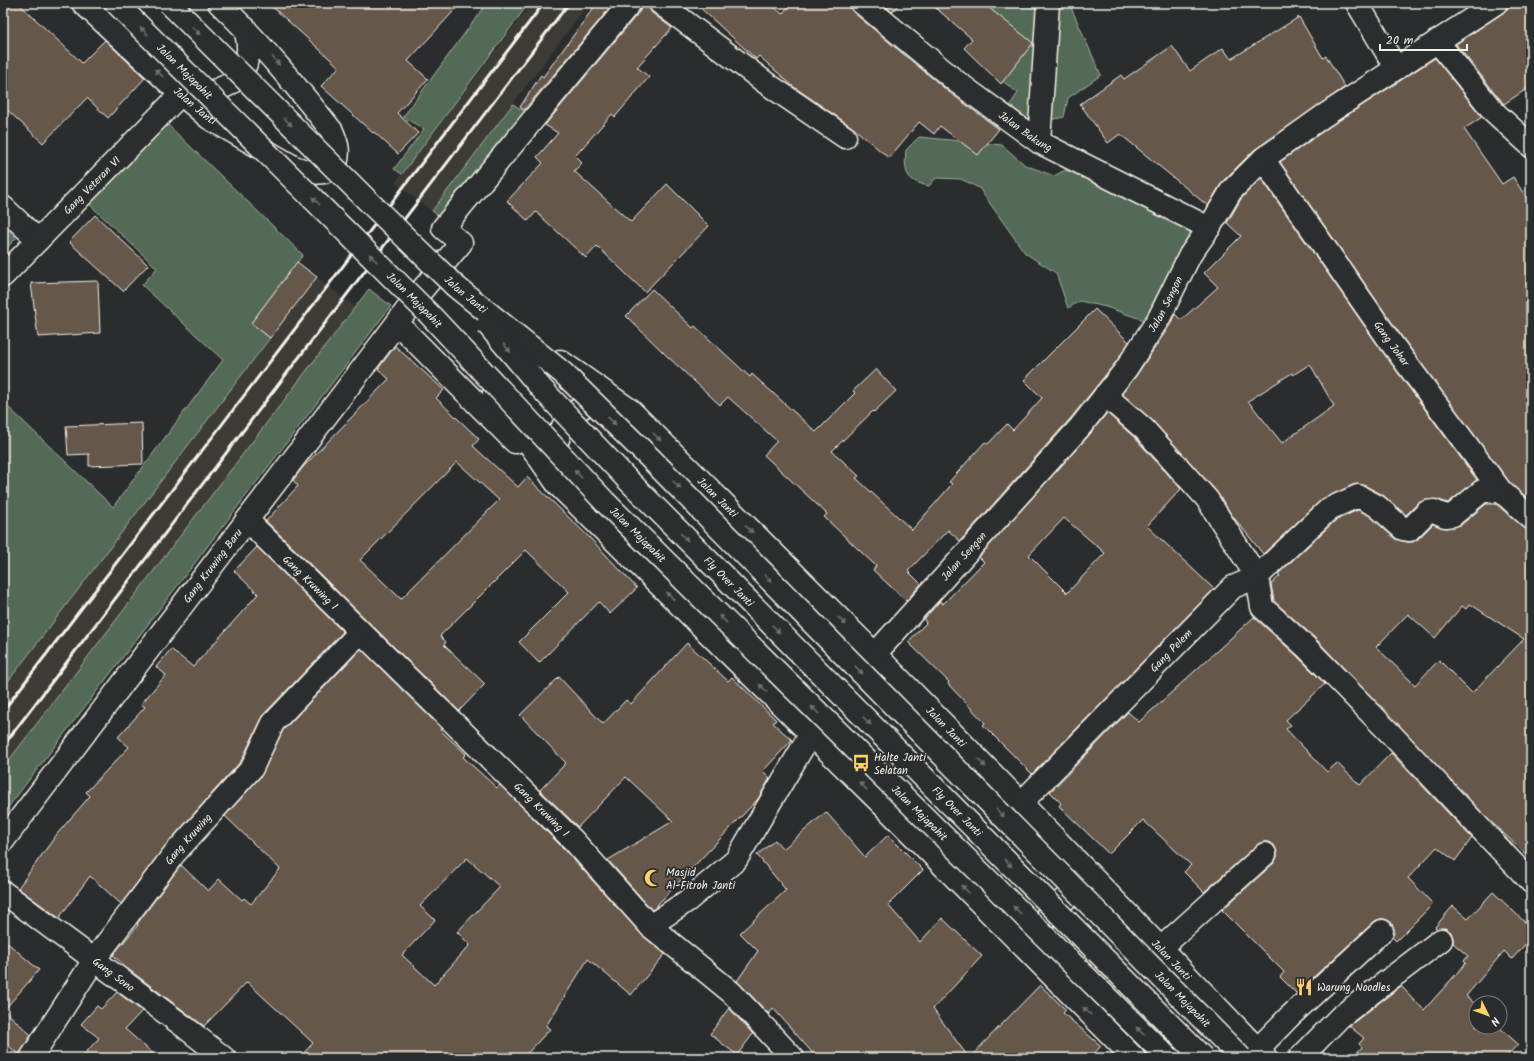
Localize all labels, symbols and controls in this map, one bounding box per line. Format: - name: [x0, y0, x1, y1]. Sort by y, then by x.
- one-way arrow: [139, 26, 149, 36]
- one-way arrow: [191, 26, 201, 35]
- scale bar: [1380, 26, 1467, 52]
- text: 20 m: [1386, 31, 1414, 50]
- street label: Jalan Majapahit: [152, 40, 217, 105]
- one-way arrow: [271, 56, 280, 67]
- one-way arrow: [154, 69, 164, 78]
- street label: Jalan Janti: [169, 83, 220, 130]
- street label: Jalan Bakung: [994, 107, 1055, 157]
- one-way arrow: [283, 117, 293, 127]
- street label: Gang Veteran VI: [60, 152, 125, 219]
- one-way arrow: [311, 197, 321, 206]
- one-way arrow: [368, 253, 378, 263]
- street label: Jalan Majapahit: [381, 268, 447, 333]
- street label: Jalan Janti: [439, 272, 491, 319]
- street label: Jalan Sengon: [1144, 273, 1188, 336]
- street label: Gang Johar: [1369, 318, 1414, 372]
- one-way arrow: [503, 343, 512, 354]
- one-way arrow: [607, 416, 617, 426]
- one-way arrow: [652, 432, 662, 442]
- one-way arrow: [574, 468, 583, 479]
- street label: Jalan Janti: [692, 473, 742, 523]
- one-way arrow: [672, 480, 682, 490]
- street label: Jalan Majapahit: [605, 503, 670, 568]
- one-way arrow: [744, 524, 754, 534]
- street label: Gang Kruwing Baru: [179, 525, 248, 607]
- street label: Jalan Sengon: [937, 528, 992, 585]
- one-way arrow: [679, 532, 689, 542]
- street label: Gang Kruwing 1: [278, 551, 342, 615]
- street label: Fly Over Janti: [699, 553, 758, 612]
- one-way arrow: [763, 573, 773, 583]
- one-way arrow: [665, 591, 675, 601]
- one-way arrow: [718, 614, 728, 624]
- one-way arrow: [837, 616, 847, 626]
- one-way arrow: [771, 624, 781, 634]
- street label: Gang Pelem: [1146, 625, 1197, 677]
- one-way arrow: [855, 666, 864, 675]
- one-way arrow: [758, 683, 768, 693]
- street label: Jalan Janti: [921, 703, 970, 752]
- one-way arrow: [810, 705, 820, 715]
- one-way arrow: [862, 716, 872, 726]
- place label: Halte Janti Selatan: [874, 749, 926, 780]
- bus stop icon: Halte Janti Selatan: [851, 753, 871, 773]
- one-way arrow: [977, 758, 987, 768]
- street label: Gang Kruwing 1: [509, 778, 573, 842]
- one-way arrow: [858, 781, 868, 791]
- street label: Jalan Majapahit: [886, 781, 952, 846]
- street label: Fly Over Janti: [927, 782, 986, 842]
- one-way arrow: [995, 808, 1005, 818]
- street label: Gang Kruwing: [161, 810, 217, 869]
- one-way arrow: [1003, 858, 1013, 868]
- place label: Masjid Al-Fitroh Janti: [666, 864, 735, 895]
- mosque icon: Masjid Al-Fitroh Janti: [643, 868, 663, 888]
- one-way arrow: [960, 884, 970, 894]
- one-way arrow: [1012, 905, 1022, 915]
- street label: Jalan Janti: [1146, 935, 1195, 985]
- street label: Gang Sono: [88, 953, 138, 997]
- street label: Jalan Majapahit: [1150, 967, 1215, 1033]
- restaurant icon: Warung Noodles: [1294, 977, 1314, 997]
- place label: Warung Noodles: [1317, 979, 1391, 997]
- north arrow: [1468, 995, 1508, 1035]
- one-way arrow: [1082, 1006, 1092, 1016]
- text: N: [1486, 1012, 1504, 1030]
- one-way arrow: [1135, 1026, 1145, 1036]

